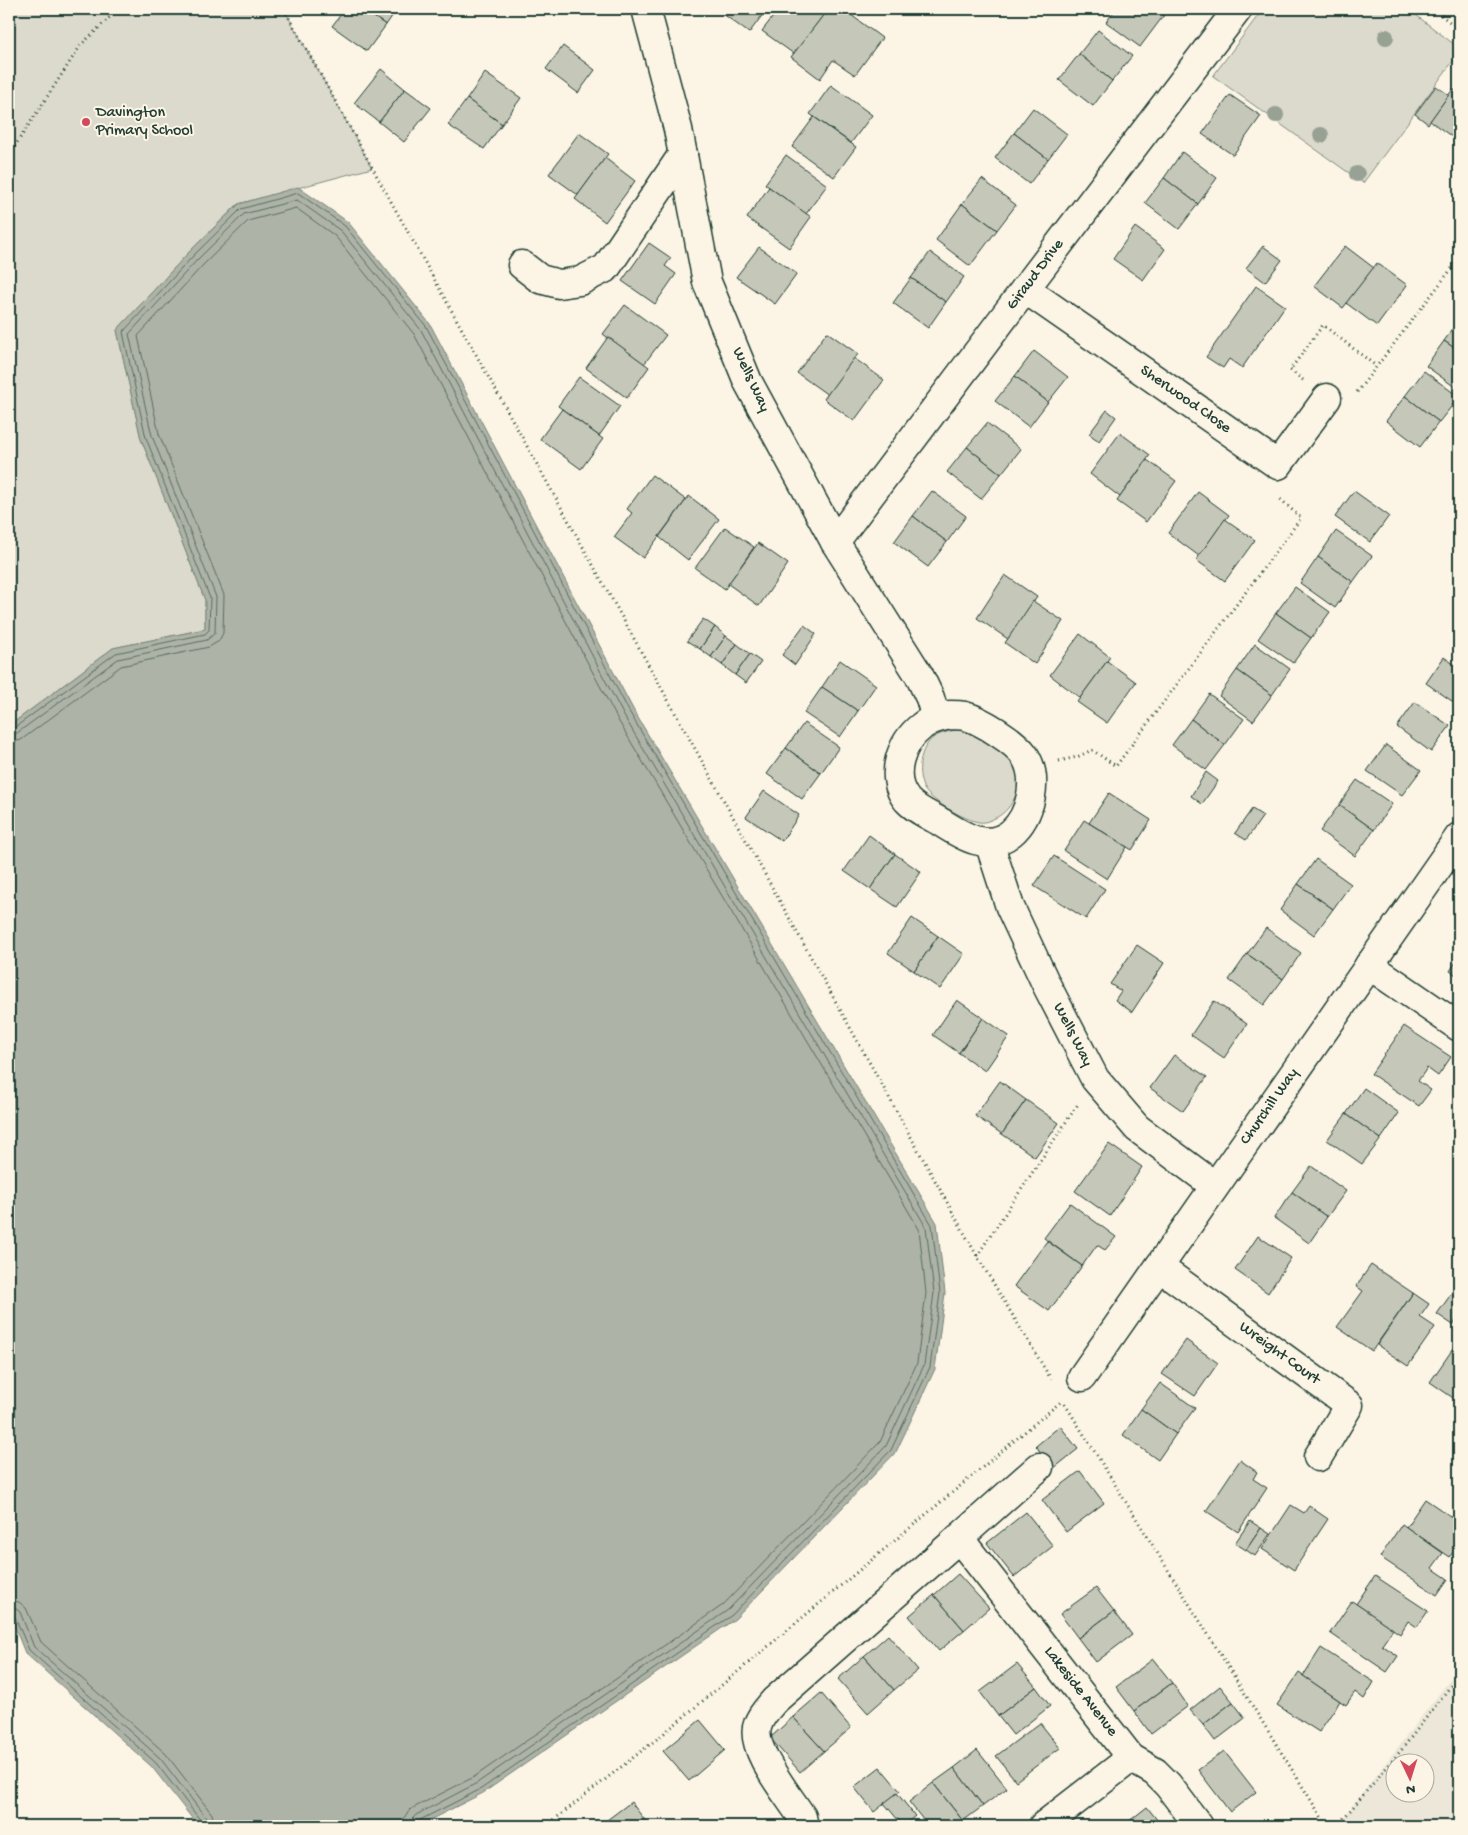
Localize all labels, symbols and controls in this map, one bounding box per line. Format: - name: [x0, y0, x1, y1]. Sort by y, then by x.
- place label: Davington Primary School: [95, 104, 193, 141]
- marker: Davington Primary School: [80, 116, 92, 128]
- street label: Giraud Drive: [1003, 235, 1069, 314]
- street label: Wells Way: [727, 345, 773, 415]
- street label: Sherwood Close: [1136, 362, 1235, 439]
- street label: Wells Way: [1048, 1000, 1096, 1070]
- street label: Churchill Way: [1237, 1065, 1303, 1149]
- street label: Wreight Court: [1235, 1318, 1324, 1391]
- street label: Lakeside Avenue: [1039, 1643, 1122, 1741]
- north arrow: [1386, 1752, 1436, 1802]
- text: N: [1406, 1780, 1416, 1797]

